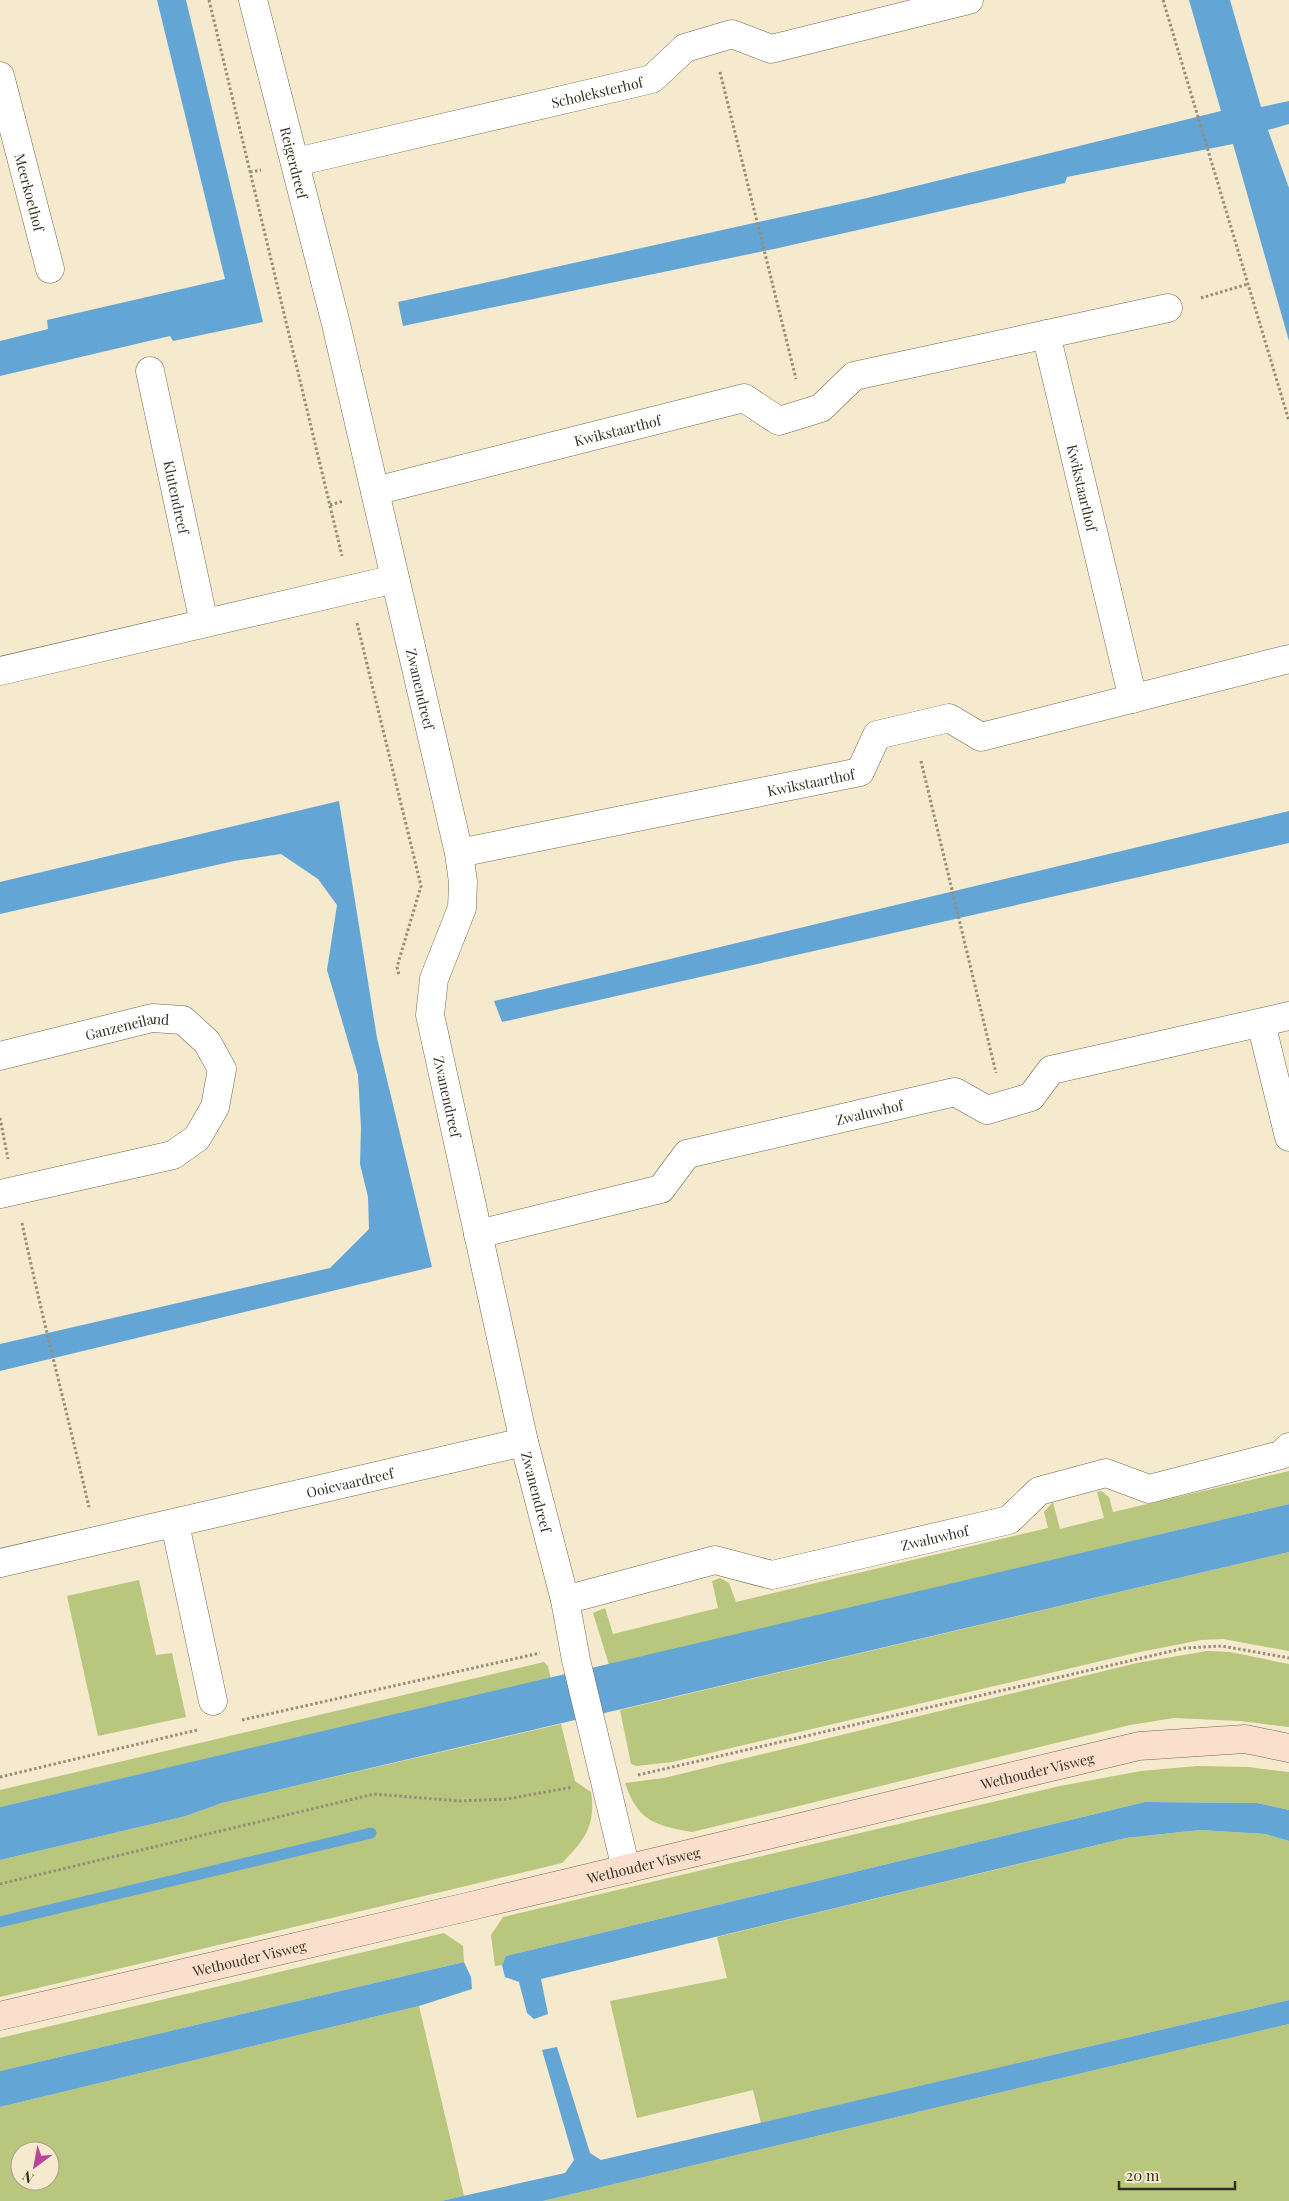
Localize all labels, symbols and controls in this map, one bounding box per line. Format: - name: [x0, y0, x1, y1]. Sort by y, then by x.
- street label: Scholeksterhof: [549, 72, 646, 112]
- street label: Reigerdreef: [276, 125, 313, 202]
- street label: Meerkoethof: [11, 151, 50, 234]
- street label: Kwikstaarthof: [572, 410, 664, 450]
- street label: Kwikstaarthof: [1063, 442, 1102, 534]
- street label: Klutendreef: [160, 459, 194, 537]
- street label: Zwanendreef: [402, 646, 440, 732]
- street label: Kwikstaarthof: [766, 764, 858, 800]
- street label: Ganzeneiland: [83, 1009, 170, 1044]
- street label: Zwanendreef: [430, 1054, 466, 1140]
- street label: Zwaluwhof: [833, 1095, 906, 1129]
- street label: Zwanendreef: [517, 1449, 557, 1535]
- street label: Ooievaardreef: [304, 1463, 397, 1501]
- street label: Zwaluwhof: [899, 1520, 972, 1554]
- street label: Wethouder Visweg: [978, 1747, 1097, 1793]
- street label: Wethouder Visweg: [584, 1842, 703, 1888]
- street label: Wethouder Visweg: [190, 1935, 309, 1980]
- north arrow: [10, 2141, 60, 2191]
- scale bar: [1119, 2158, 1235, 2190]
- text: 20 m: [1126, 2165, 1160, 2185]
- text: N: [19, 2167, 37, 2188]

